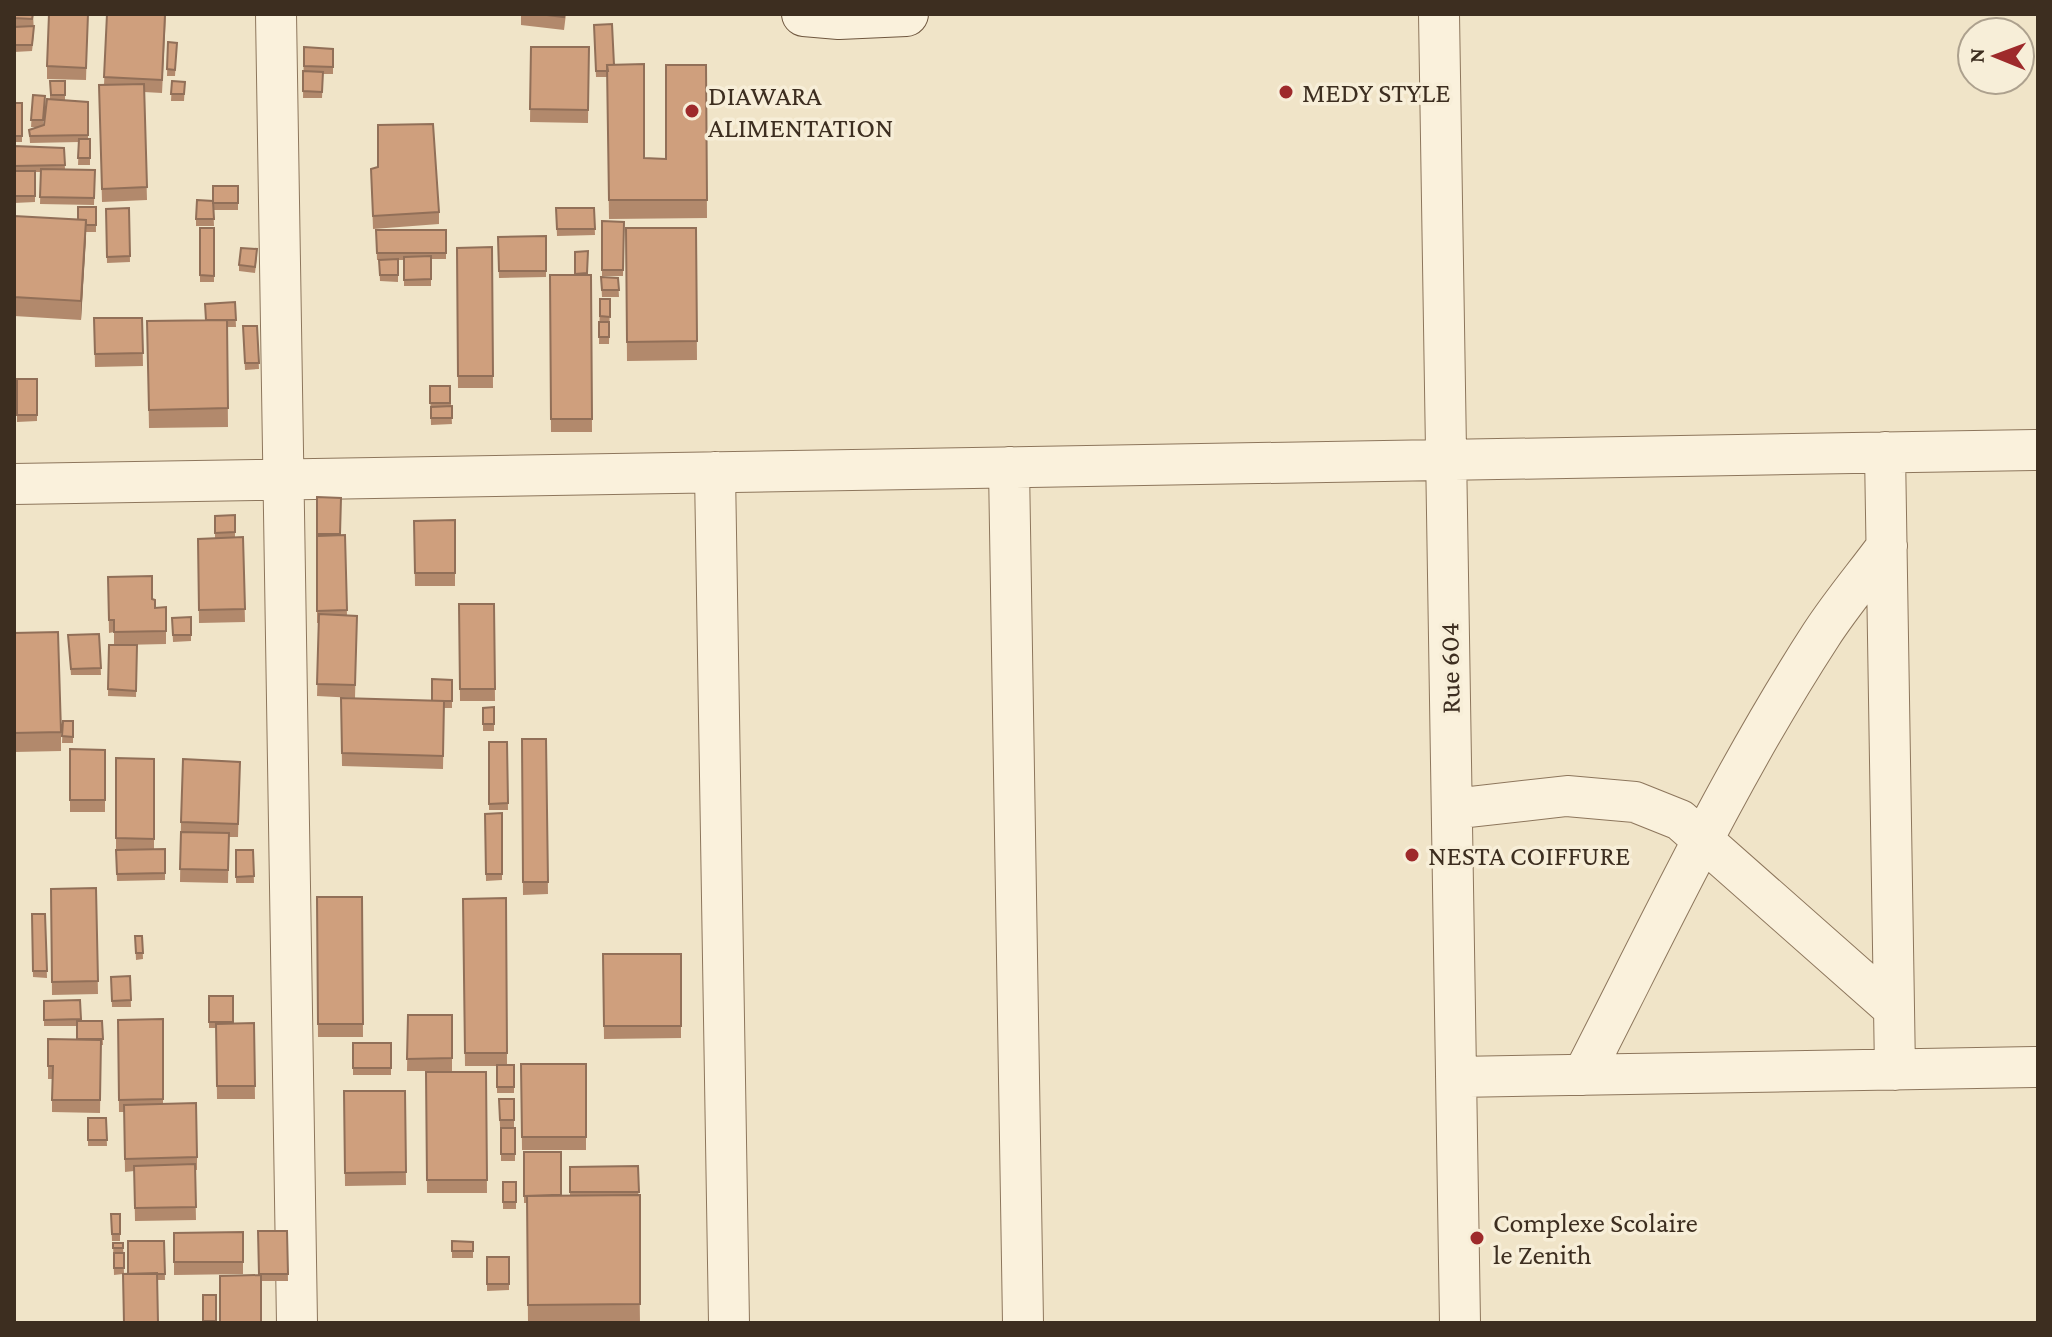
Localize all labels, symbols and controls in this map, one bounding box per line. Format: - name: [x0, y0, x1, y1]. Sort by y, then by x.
- north arrow: [1956, 16, 2036, 96]
- text: N: [1964, 48, 1989, 63]
- place label: MEDY STYLE: [1302, 77, 1450, 108]
- place label: DIAWARA ALIMENTATION: [708, 80, 893, 143]
- marker: MEDY STYLE: [1277, 83, 1295, 101]
- marker: DIAWARA ALIMENTATION: [683, 102, 701, 120]
- street label: Rue 604: [1433, 622, 1466, 714]
- place label: NESTA COIFFURE: [1428, 840, 1630, 871]
- marker: NESTA COIFFURE: [1403, 846, 1421, 864]
- place label: Complexe Scolaire le Zenith: [1493, 1207, 1698, 1270]
- marker: Complexe Scolaire le Zenith: [1468, 1229, 1486, 1247]

